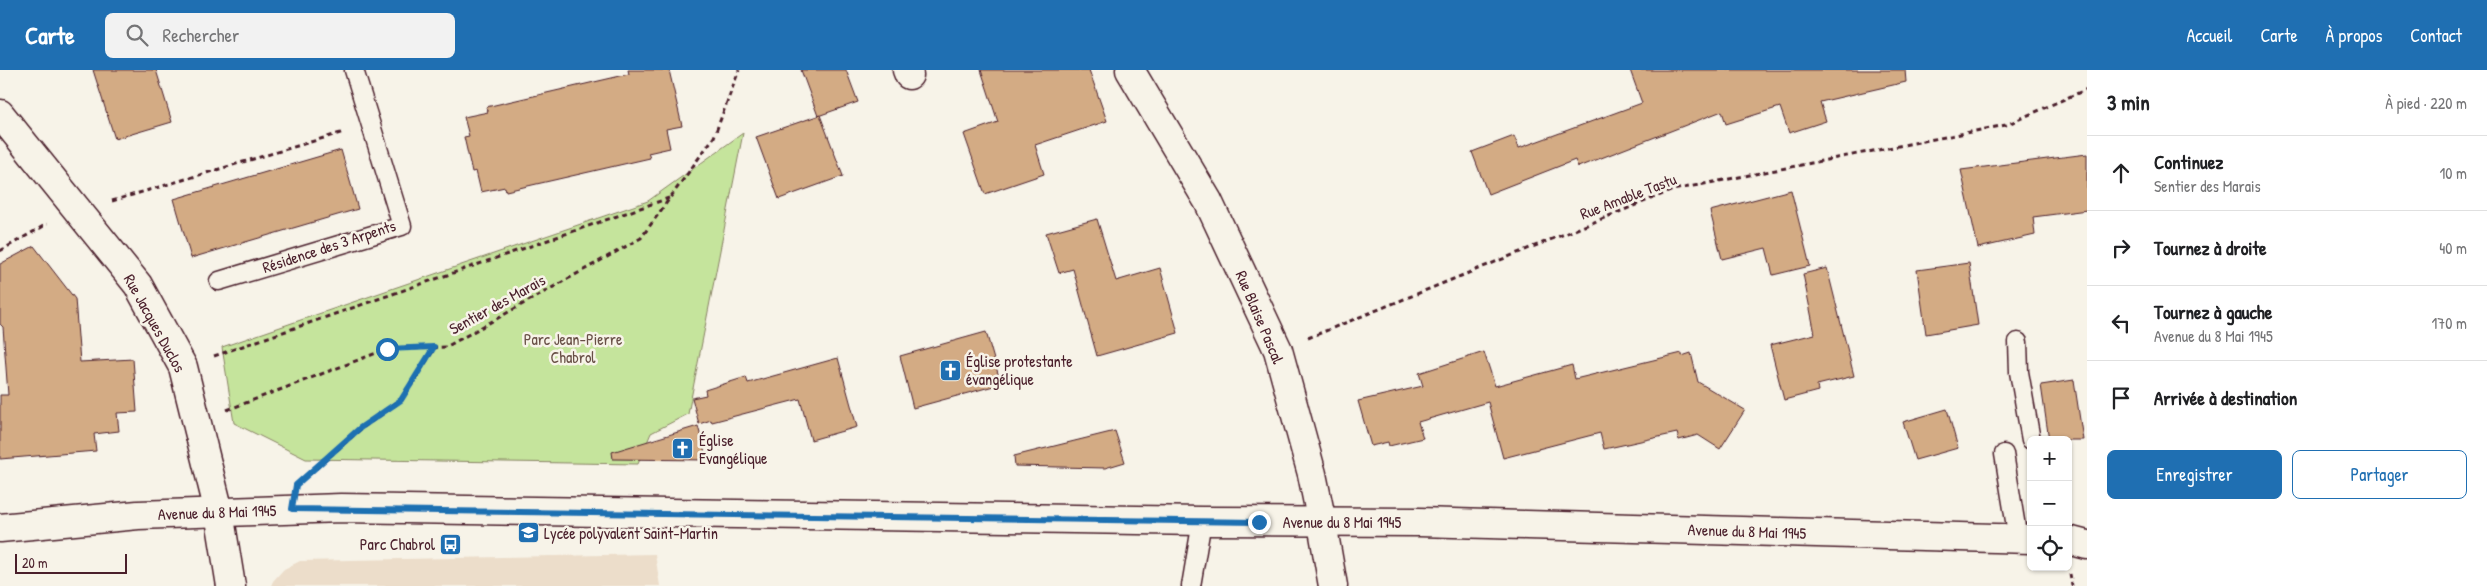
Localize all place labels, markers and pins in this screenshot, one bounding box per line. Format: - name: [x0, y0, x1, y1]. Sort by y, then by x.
- place label: Église protestante évangélique: [966, 350, 1073, 390]
- church icon: Église protestante évangélique: [938, 358, 962, 382]
- place label: Église Evangélique: [699, 429, 768, 469]
- church icon: Église Evangélique: [671, 437, 695, 461]
- school or university icon: Lycée polyvalent Saint-Martin: [516, 521, 540, 545]
- place label: Lycée polyvalent Saint-Martin: [544, 522, 718, 544]
- bus stop icon: Parc Chabrol: [439, 532, 463, 556]
- place label: Parc Chabrol: [360, 533, 436, 555]

